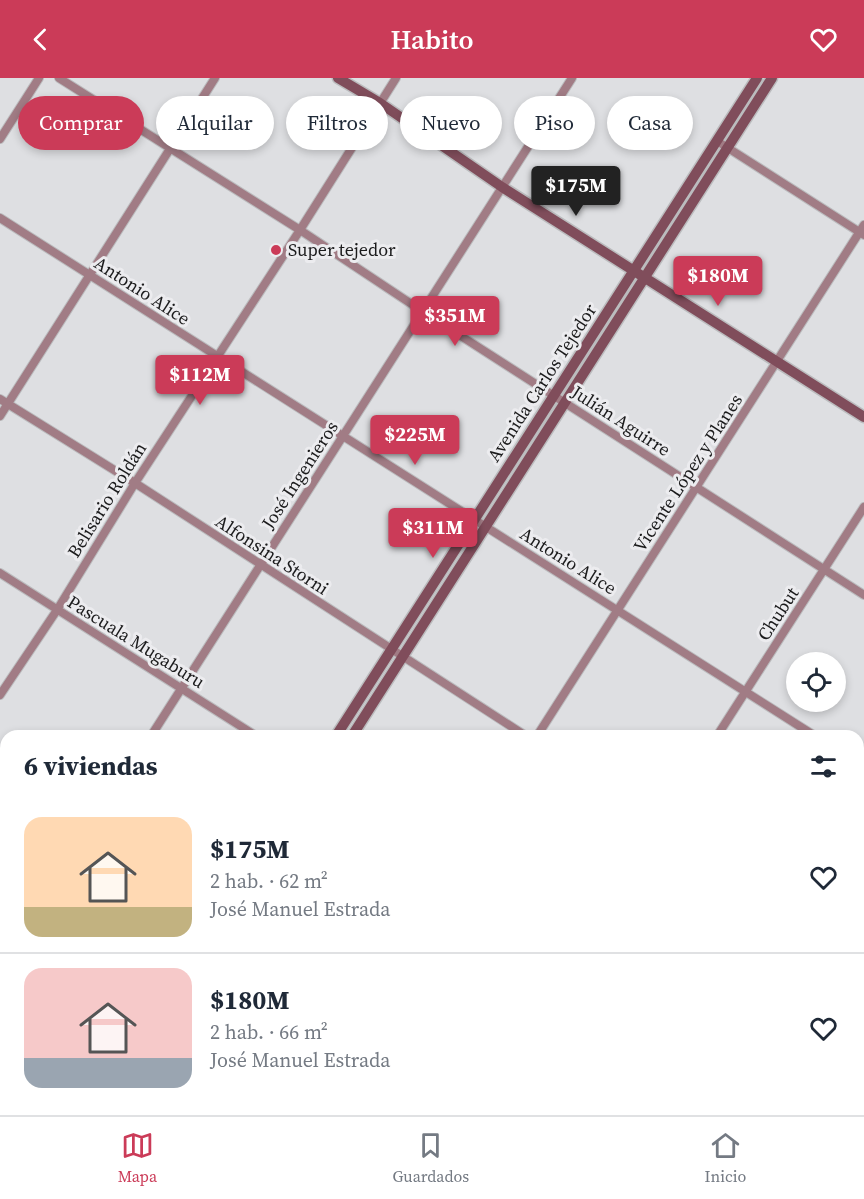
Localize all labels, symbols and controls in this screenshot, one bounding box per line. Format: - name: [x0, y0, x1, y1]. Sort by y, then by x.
- text: Habito: [391, 21, 473, 58]
- icon: back: [24, 23, 57, 56]
- icon: heart: [807, 23, 840, 56]
- chip: Comprar: [18, 96, 144, 150]
- chip: Alquilar: [156, 96, 274, 150]
- chip: Filtros: [286, 96, 388, 150]
- chip: Nuevo: [400, 96, 502, 150]
- chip: Piso: [514, 96, 595, 150]
- chip: Casa: [607, 96, 693, 150]
- pin: $175M: [534, 166, 618, 217]
- text: $175M: [545, 171, 607, 199]
- place label: Super tejedor: [288, 237, 396, 262]
- marker: Super tejedor: [269, 243, 283, 257]
- street label: Antonio Alice: [90, 250, 195, 331]
- pin: $180M: [676, 256, 760, 307]
- text: $180M: [687, 261, 749, 289]
- pin: $351M: [413, 296, 497, 347]
- street label: Avenida Carlos Tejedor: [481, 299, 602, 467]
- text: $351M: [424, 301, 486, 329]
- pin: $112M: [158, 355, 242, 406]
- text: $112M: [169, 360, 231, 388]
- street label: Julián Aguirre: [566, 379, 675, 462]
- street label: Vicente López y Planes: [627, 389, 748, 557]
- pin: $225M: [373, 415, 457, 466]
- street label: José Ingenieros: [255, 416, 344, 534]
- text: $225M: [384, 420, 446, 448]
- street label: Belisario Roldán: [61, 437, 152, 562]
- pin: $311M: [391, 508, 475, 559]
- street label: Alfonsina Storni: [211, 509, 334, 601]
- text: $311M: [402, 513, 464, 541]
- street label: Antonio Alice: [515, 521, 621, 600]
- street label: Chubut: [751, 582, 804, 645]
- street label: Pascuala Mugaburu: [63, 589, 210, 694]
- map controls: [786, 652, 846, 712]
- button: locate: [786, 652, 846, 712]
- text: 6 viviendas: [24, 748, 158, 784]
- icon: filters: [807, 750, 840, 783]
- text: $175M: [210, 831, 290, 867]
- icon: home: [72, 841, 144, 913]
- icon: heart: [807, 861, 840, 894]
- text: 2 hab. · 62 m²: [210, 867, 328, 895]
- text: José Manuel Estrada: [210, 895, 390, 923]
- text: $180M: [210, 982, 290, 1018]
- icon: home: [72, 992, 144, 1064]
- icon: heart: [807, 1012, 840, 1045]
- text: 2 hab. · 66 m²: [210, 1018, 328, 1046]
- text: José Manuel Estrada: [210, 1046, 390, 1074]
- tab: Mapa: [118, 1129, 157, 1187]
- tab: Guardados: [392, 1129, 469, 1187]
- tab: Inicio: [705, 1129, 746, 1187]

